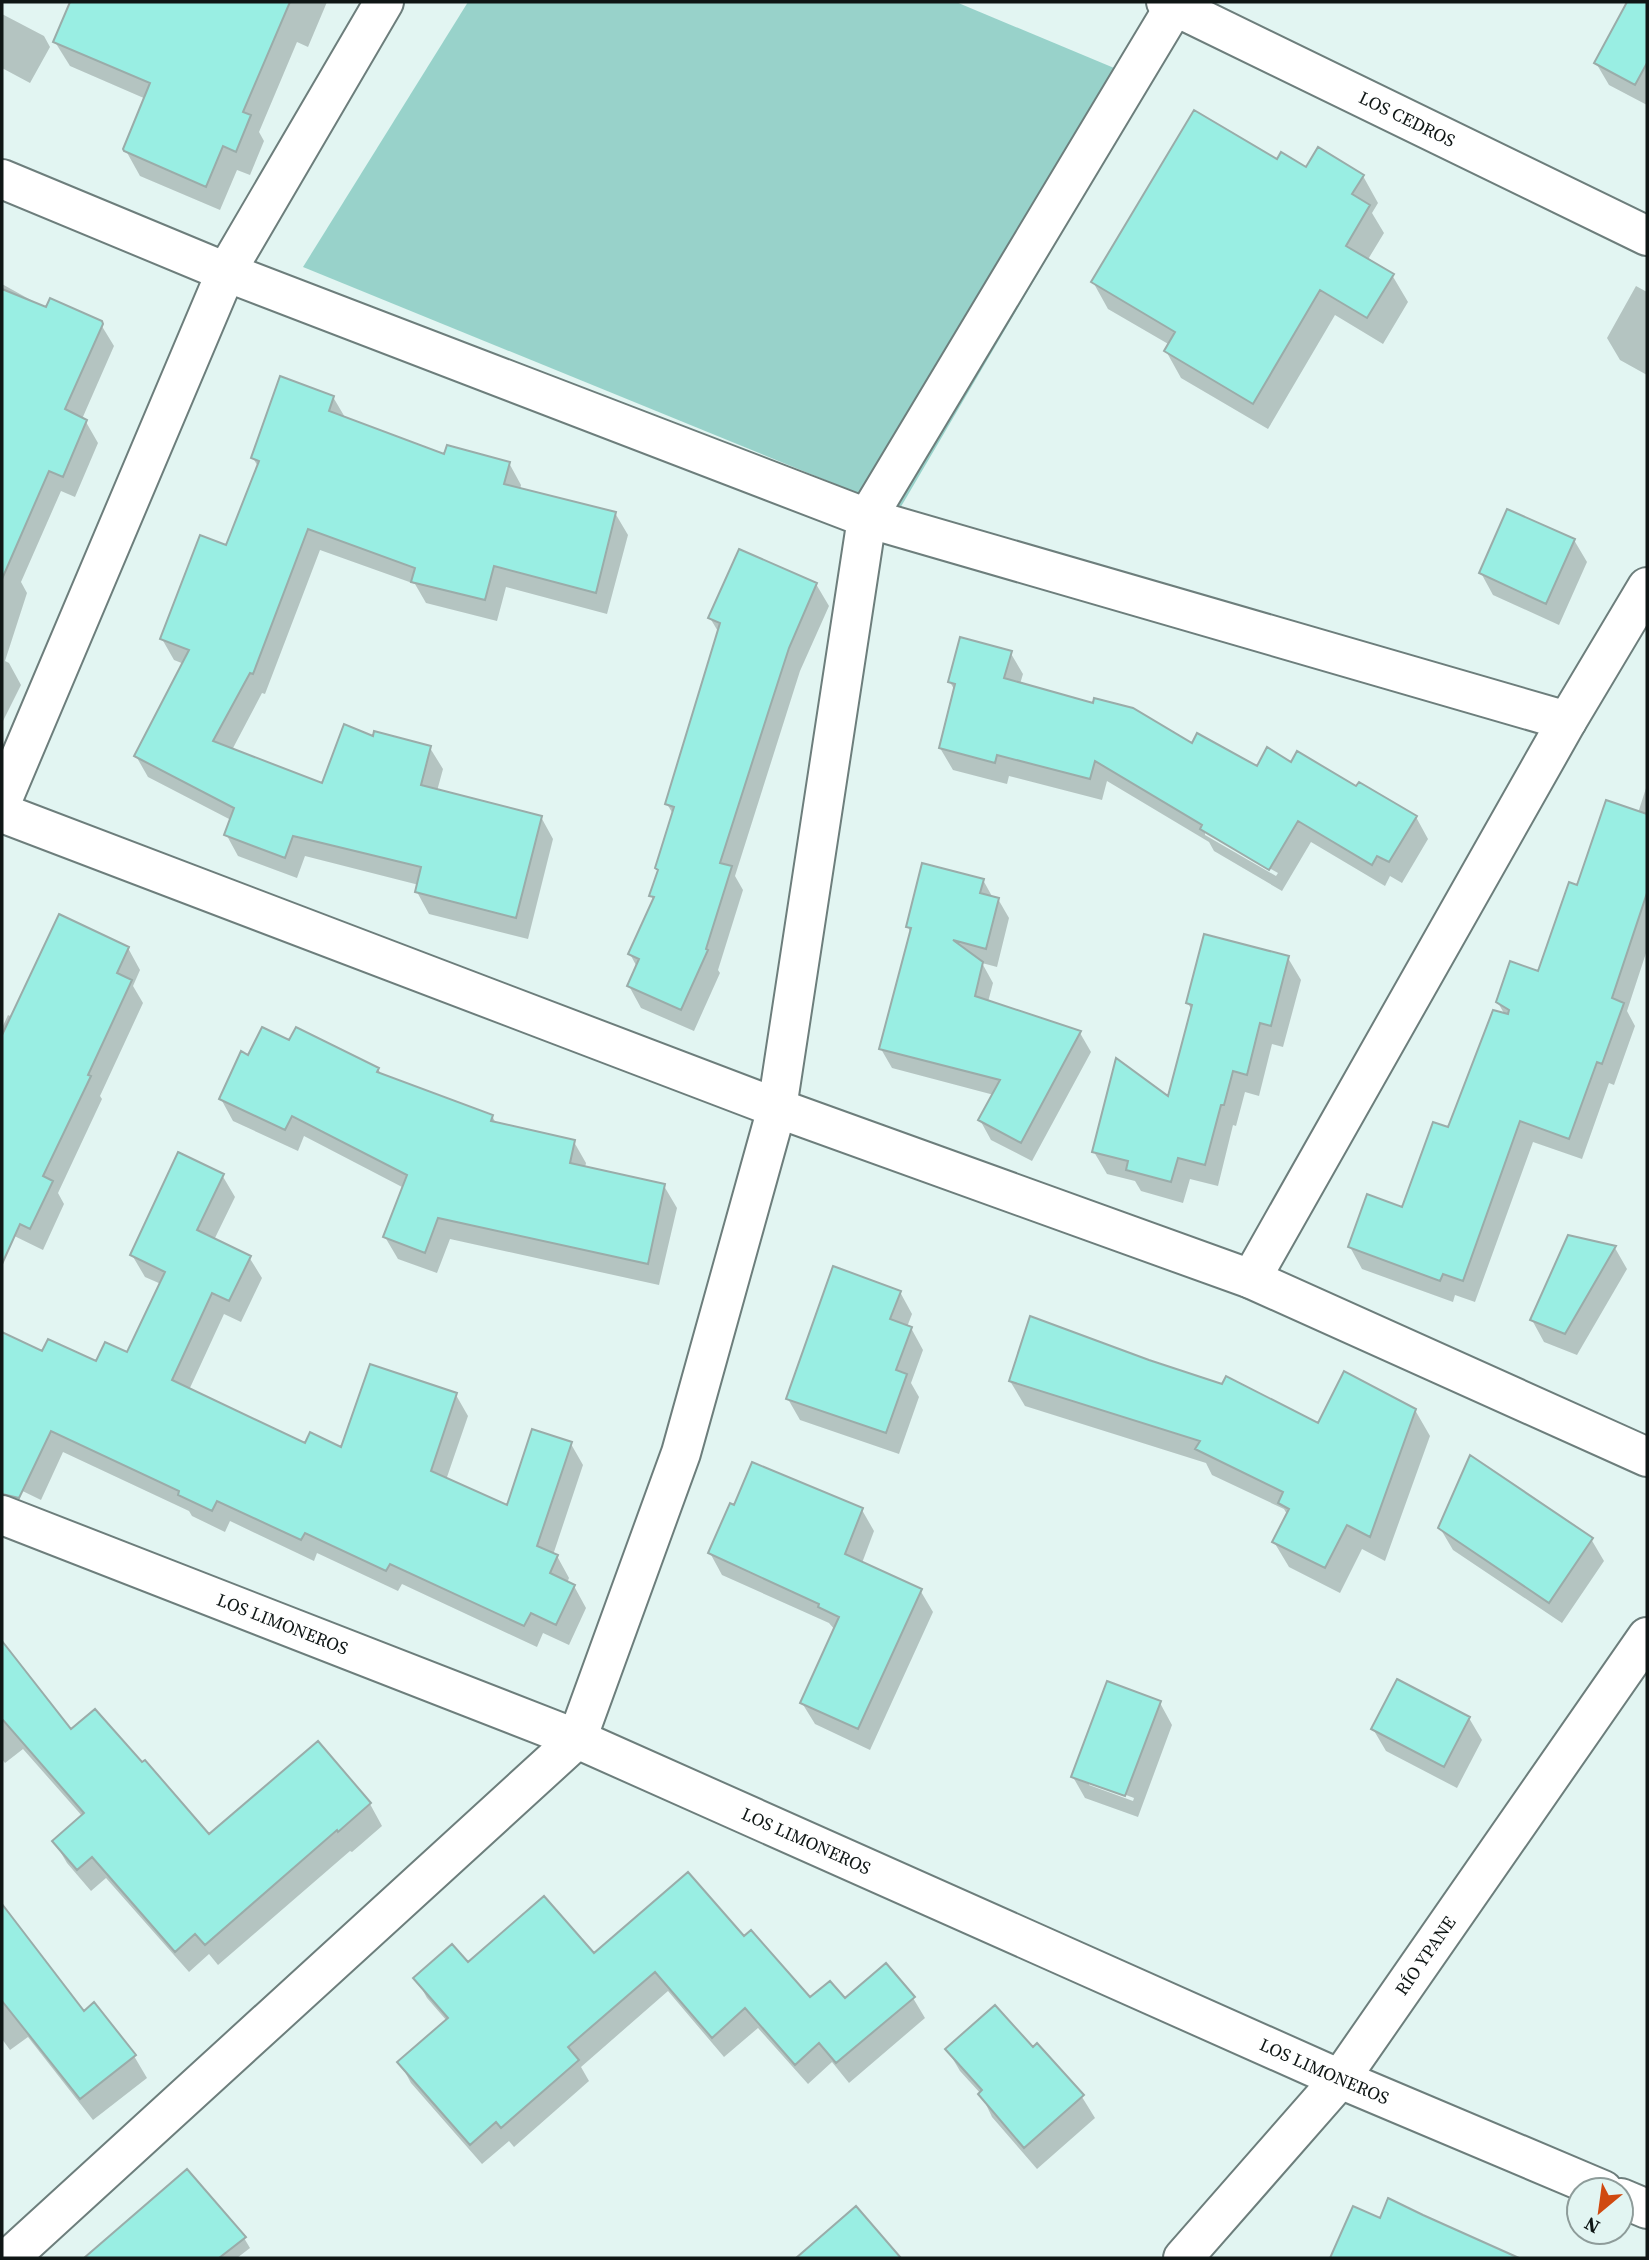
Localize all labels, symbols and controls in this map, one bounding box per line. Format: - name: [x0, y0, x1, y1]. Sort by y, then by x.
- street label: LOS CEDROS: [1355, 85, 1460, 153]
- street label: LOS LIMONEROS: [213, 1587, 352, 1661]
- street label: LOS LIMONEROS: [738, 1801, 875, 1880]
- street label: RÍO YPANE: [1389, 1911, 1461, 2000]
- street label: LOS LIMONEROS: [1256, 2032, 1393, 2110]
- north arrow: [1565, 2176, 1635, 2246]
- text: N: [1579, 2211, 1604, 2241]

